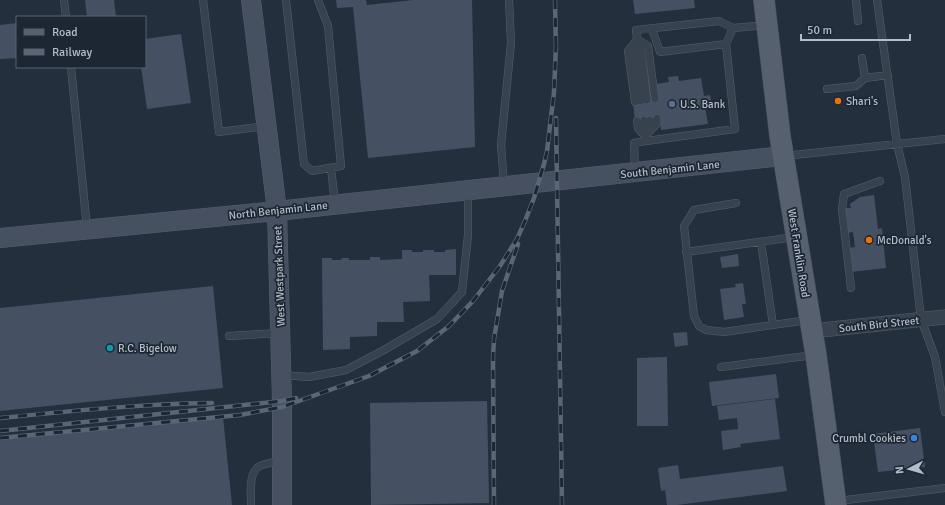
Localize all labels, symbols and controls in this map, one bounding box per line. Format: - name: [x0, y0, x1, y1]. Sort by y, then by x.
- legend: [16, 16, 146, 68]
- scale bar: [801, 16, 910, 42]
- text: 50 m: [807, 23, 832, 38]
- text: Road: [52, 25, 78, 40]
- text: Railway: [52, 45, 92, 60]
- place label: Shari's: [846, 95, 878, 108]
- marker: Shari's: [833, 96, 843, 106]
- place label: U.S. Bank: [680, 98, 726, 111]
- marker: U.S. Bank: [667, 99, 677, 109]
- street label: South Benjamin Lane: [620, 158, 720, 181]
- street label: North Benjamin Lane: [228, 199, 328, 222]
- street label: West Franklin Road: [785, 208, 812, 299]
- street label: West Westpark Street: [271, 225, 288, 327]
- place label: McDonald's: [877, 234, 932, 247]
- marker: McDonald's: [864, 235, 874, 245]
- street label: South Bird Street: [838, 314, 920, 335]
- place label: R.C. Bigelow: [118, 342, 177, 355]
- marker: R.C. Bigelow: [105, 343, 115, 353]
- place label: Crumbl Cookies: [832, 432, 906, 445]
- marker: Crumbl Cookies: [909, 433, 919, 443]
- north arrow: [889, 449, 929, 489]
- text: N: [893, 466, 906, 474]

